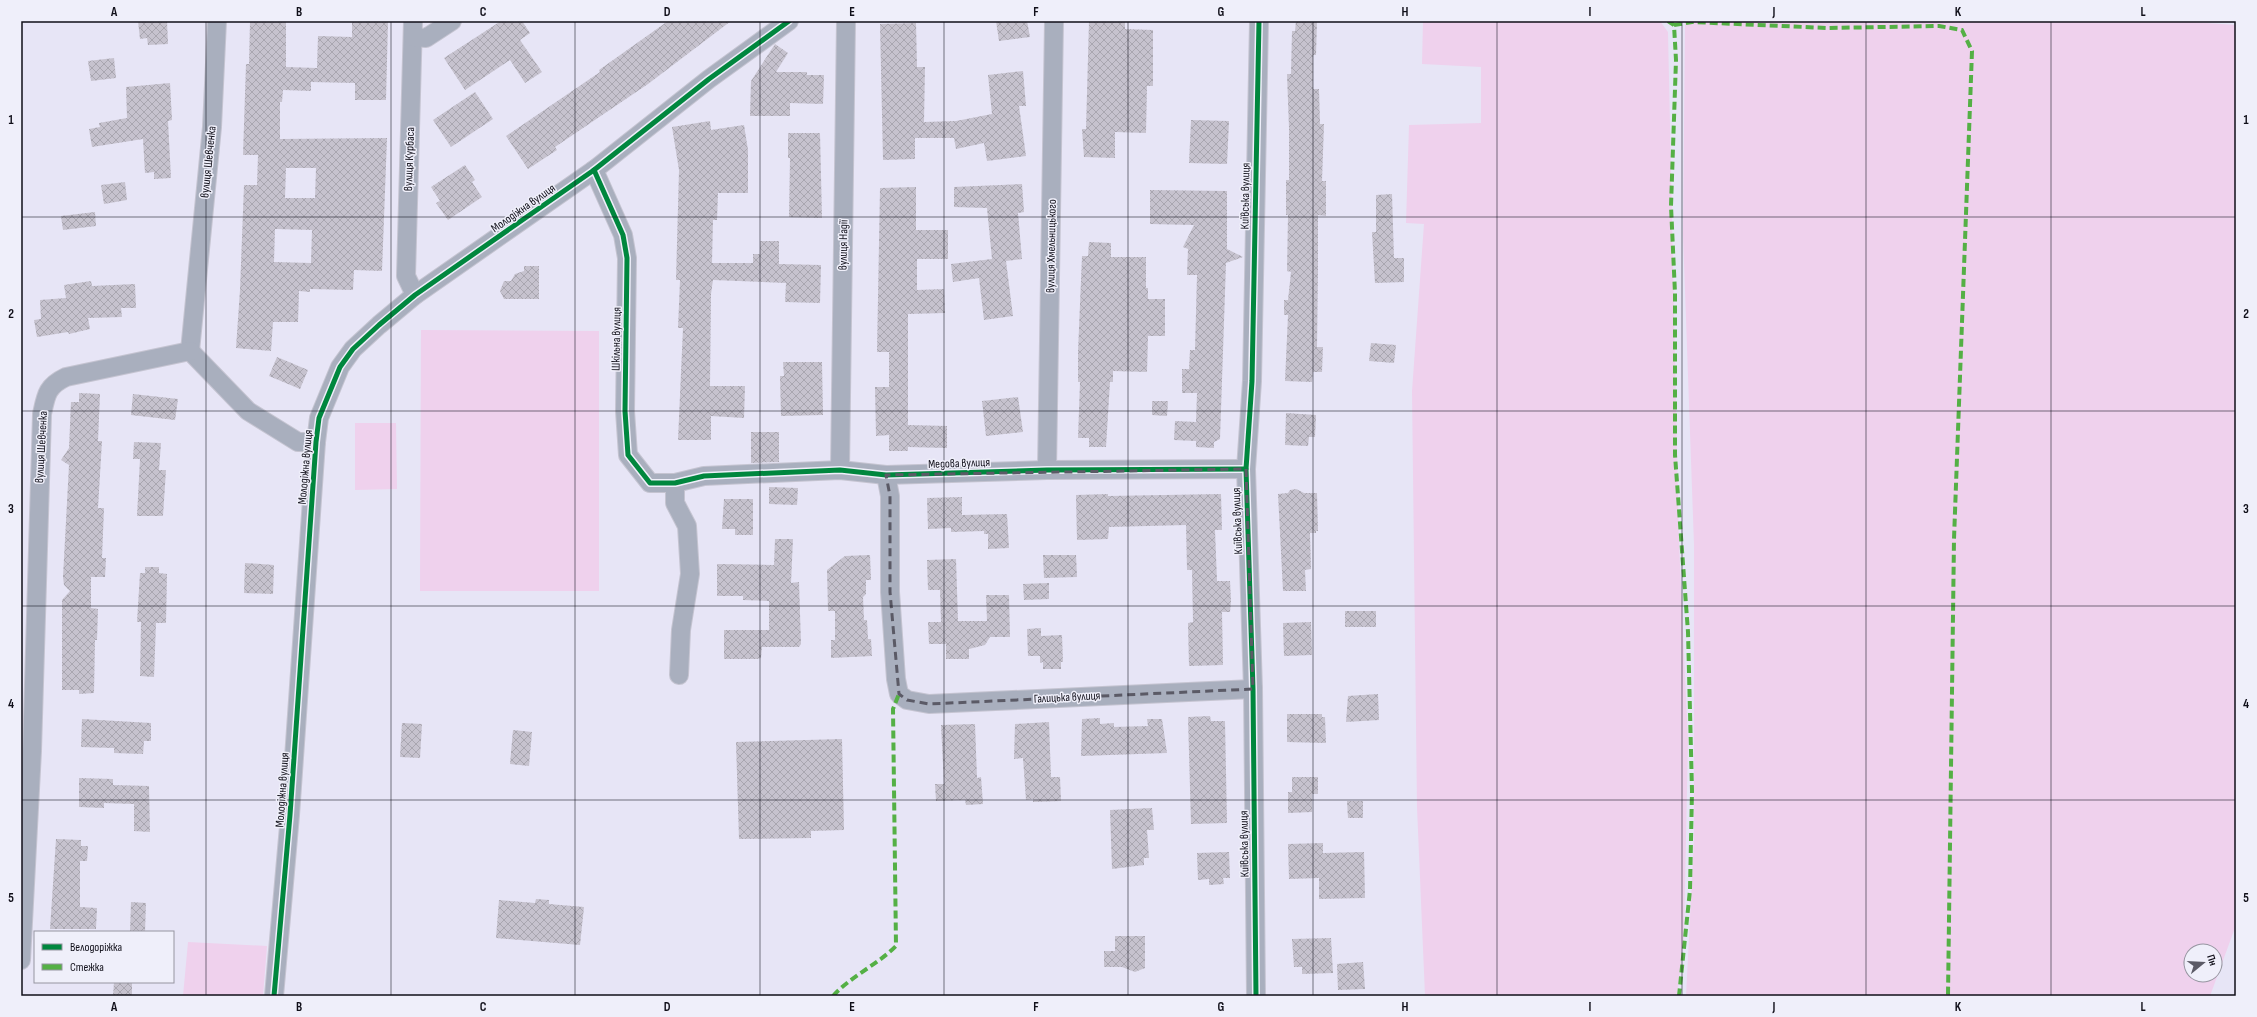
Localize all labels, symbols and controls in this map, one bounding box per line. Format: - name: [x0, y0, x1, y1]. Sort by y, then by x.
- text: A: [110, 4, 118, 20]
- text: B: [296, 4, 302, 20]
- text: C: [480, 4, 487, 20]
- text: D: [664, 4, 671, 20]
- text: E: [849, 4, 855, 20]
- text: F: [1033, 4, 1039, 20]
- text: G: [1218, 4, 1225, 20]
- text: H: [1402, 4, 1409, 20]
- text: I: [1589, 4, 1592, 20]
- text: J: [1772, 4, 1776, 20]
- text: K: [1955, 4, 1962, 20]
- text: L: [2140, 4, 2146, 20]
- text: 1: [8, 112, 14, 128]
- text: 1: [2243, 112, 2249, 128]
- street label: вулиця Шевченка: [197, 125, 220, 199]
- street label: вулиця Курбаса: [401, 126, 418, 191]
- street label: Київська вулиця: [1237, 162, 1254, 229]
- street label: Молодіжна вулиця: [488, 181, 559, 236]
- street label: вулиця Хмельницького: [1043, 199, 1060, 293]
- street label: вулиця Надії: [836, 219, 851, 270]
- text: 2: [8, 306, 14, 322]
- text: 2: [2243, 306, 2249, 322]
- street label: Шкільна вулиця: [608, 307, 625, 371]
- street label: вулиця Шевченка: [32, 410, 51, 483]
- street label: Молодіжна вулиця: [295, 429, 316, 505]
- street label: Медова вулиця: [928, 455, 991, 472]
- street label: Київська вулиця: [1229, 487, 1246, 555]
- text: 3: [8, 501, 14, 517]
- text: 3: [2243, 501, 2249, 517]
- street label: Галицька вулиця: [1033, 688, 1101, 707]
- text: 4: [8, 696, 14, 712]
- text: 4: [2243, 696, 2249, 712]
- street label: Молодіжна вулиця: [272, 752, 293, 828]
- street label: Київська вулиця: [1236, 810, 1253, 877]
- text: 5: [8, 890, 14, 906]
- text: 5: [2243, 890, 2249, 906]
- legend: [34, 931, 174, 983]
- text: Велодоріжка: [70, 940, 122, 955]
- north arrow: [2183, 943, 2223, 983]
- text: Пн: [2204, 953, 2220, 967]
- text: Стежка: [70, 960, 104, 975]
- text: A: [110, 999, 118, 1015]
- text: B: [296, 999, 302, 1015]
- text: C: [480, 999, 487, 1015]
- text: D: [664, 999, 671, 1015]
- text: E: [849, 999, 855, 1015]
- text: F: [1033, 999, 1039, 1015]
- text: G: [1218, 999, 1225, 1015]
- text: H: [1402, 999, 1409, 1015]
- text: I: [1589, 999, 1592, 1015]
- text: J: [1772, 999, 1776, 1015]
- text: K: [1955, 999, 1962, 1015]
- text: L: [2140, 999, 2146, 1015]

